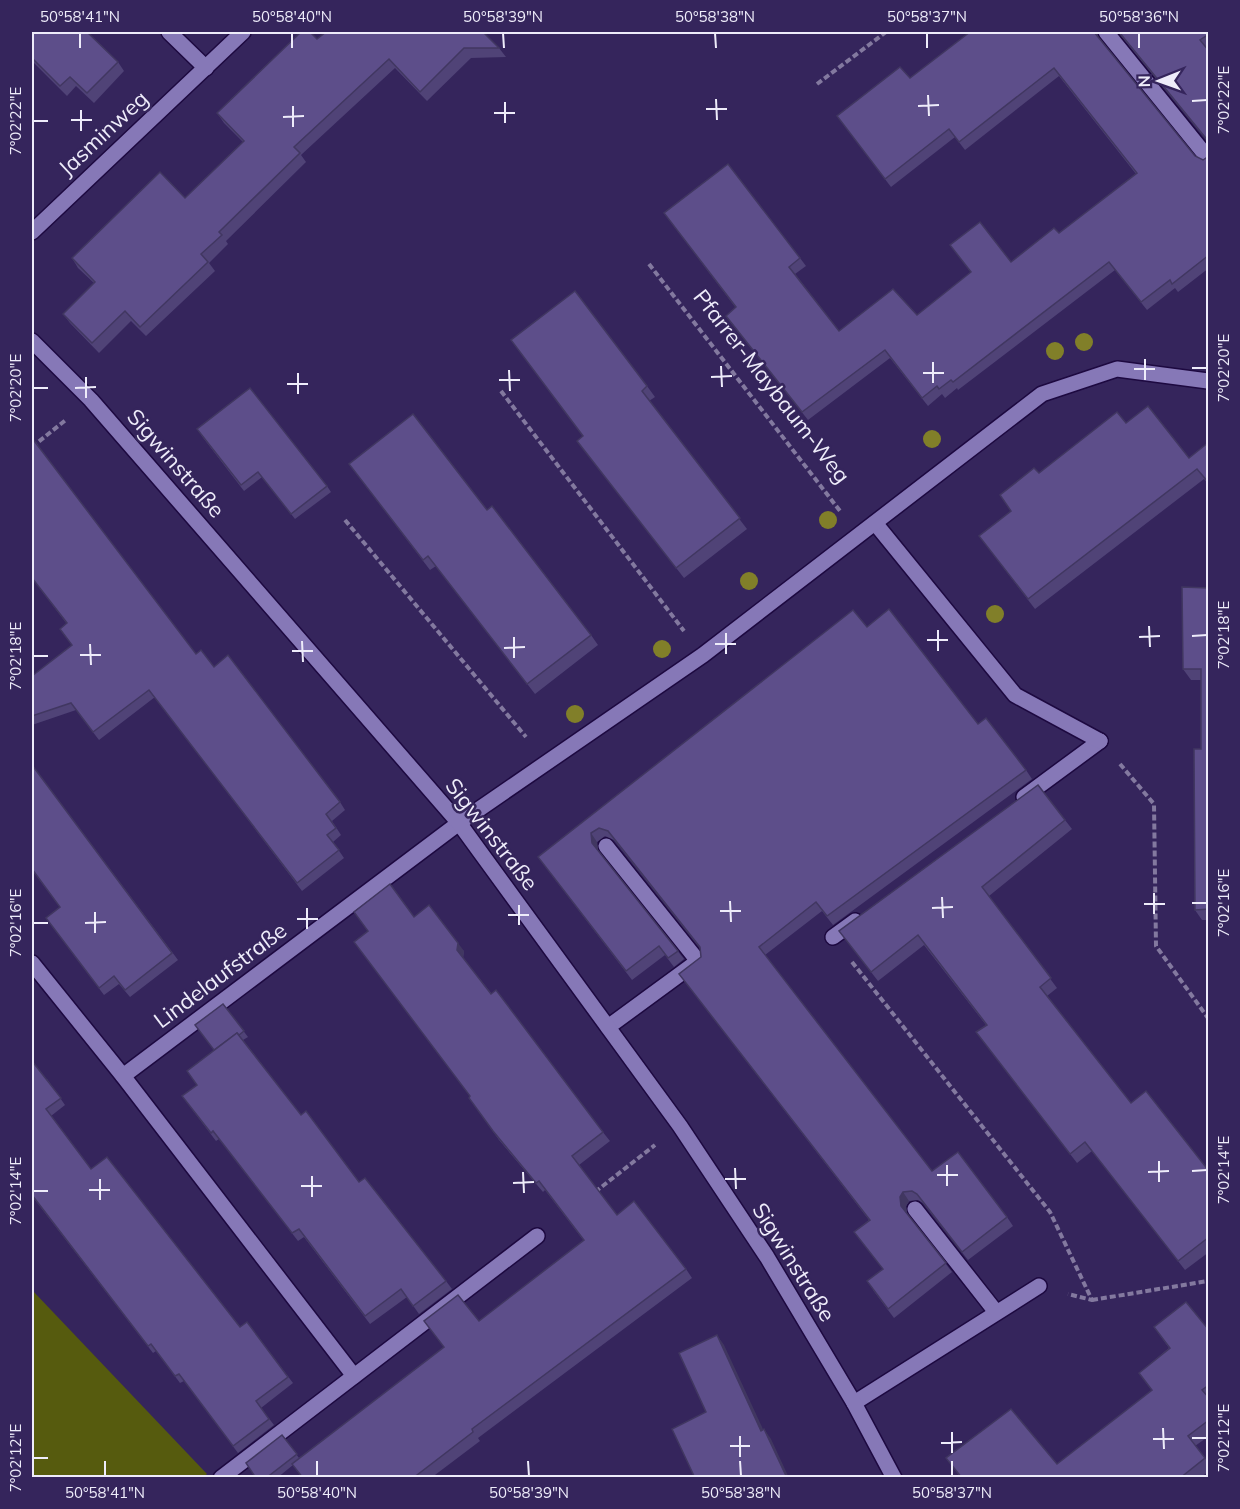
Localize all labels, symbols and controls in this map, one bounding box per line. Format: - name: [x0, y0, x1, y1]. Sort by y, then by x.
- text: 50°58'41"N: [40, 7, 120, 26]
- text: 50°58'40"N: [252, 7, 332, 26]
- text: 50°58'39"N: [463, 7, 543, 26]
- text: 50°58'38"N: [675, 7, 755, 26]
- text: 50°58'37"N: [887, 7, 967, 26]
- text: 50°58'36"N: [1099, 7, 1179, 26]
- north arrow: [1129, 51, 1189, 111]
- text: 7°02'22"E: [1214, 66, 1233, 134]
- text: N: [1134, 75, 1154, 87]
- street label: Jasminweg: [52, 84, 154, 182]
- text: 7°02'22"E: [6, 87, 25, 155]
- street label: Pfarrer-Maybaum-Weg: [688, 283, 856, 489]
- text: 7°02'20"E: [1214, 334, 1233, 402]
- text: 7°02'20"E: [6, 354, 25, 422]
- street label: Sigwinstraße: [121, 403, 231, 523]
- text: 7°02'18"E: [1214, 601, 1233, 669]
- text: 7°02'18"E: [6, 622, 25, 690]
- street label: Sigwinstraße: [439, 772, 545, 896]
- text: 7°02'16"E: [1214, 869, 1233, 937]
- text: 7°02'16"E: [6, 889, 25, 957]
- street label: Lindelaufstraße: [148, 916, 292, 1034]
- text: 7°02'14"E: [1214, 1136, 1233, 1204]
- text: 7°02'14"E: [6, 1157, 25, 1225]
- street label: Sigwinstraße: [746, 1197, 842, 1327]
- text: 7°02'12"E: [1214, 1404, 1233, 1472]
- text: 7°02'12"E: [6, 1424, 25, 1492]
- text: 50°58'41"N: [65, 1483, 145, 1502]
- text: 50°58'40"N: [277, 1483, 357, 1502]
- text: 50°58'39"N: [489, 1483, 569, 1502]
- text: 50°58'38"N: [701, 1483, 781, 1502]
- text: 50°58'37"N: [912, 1483, 992, 1502]

